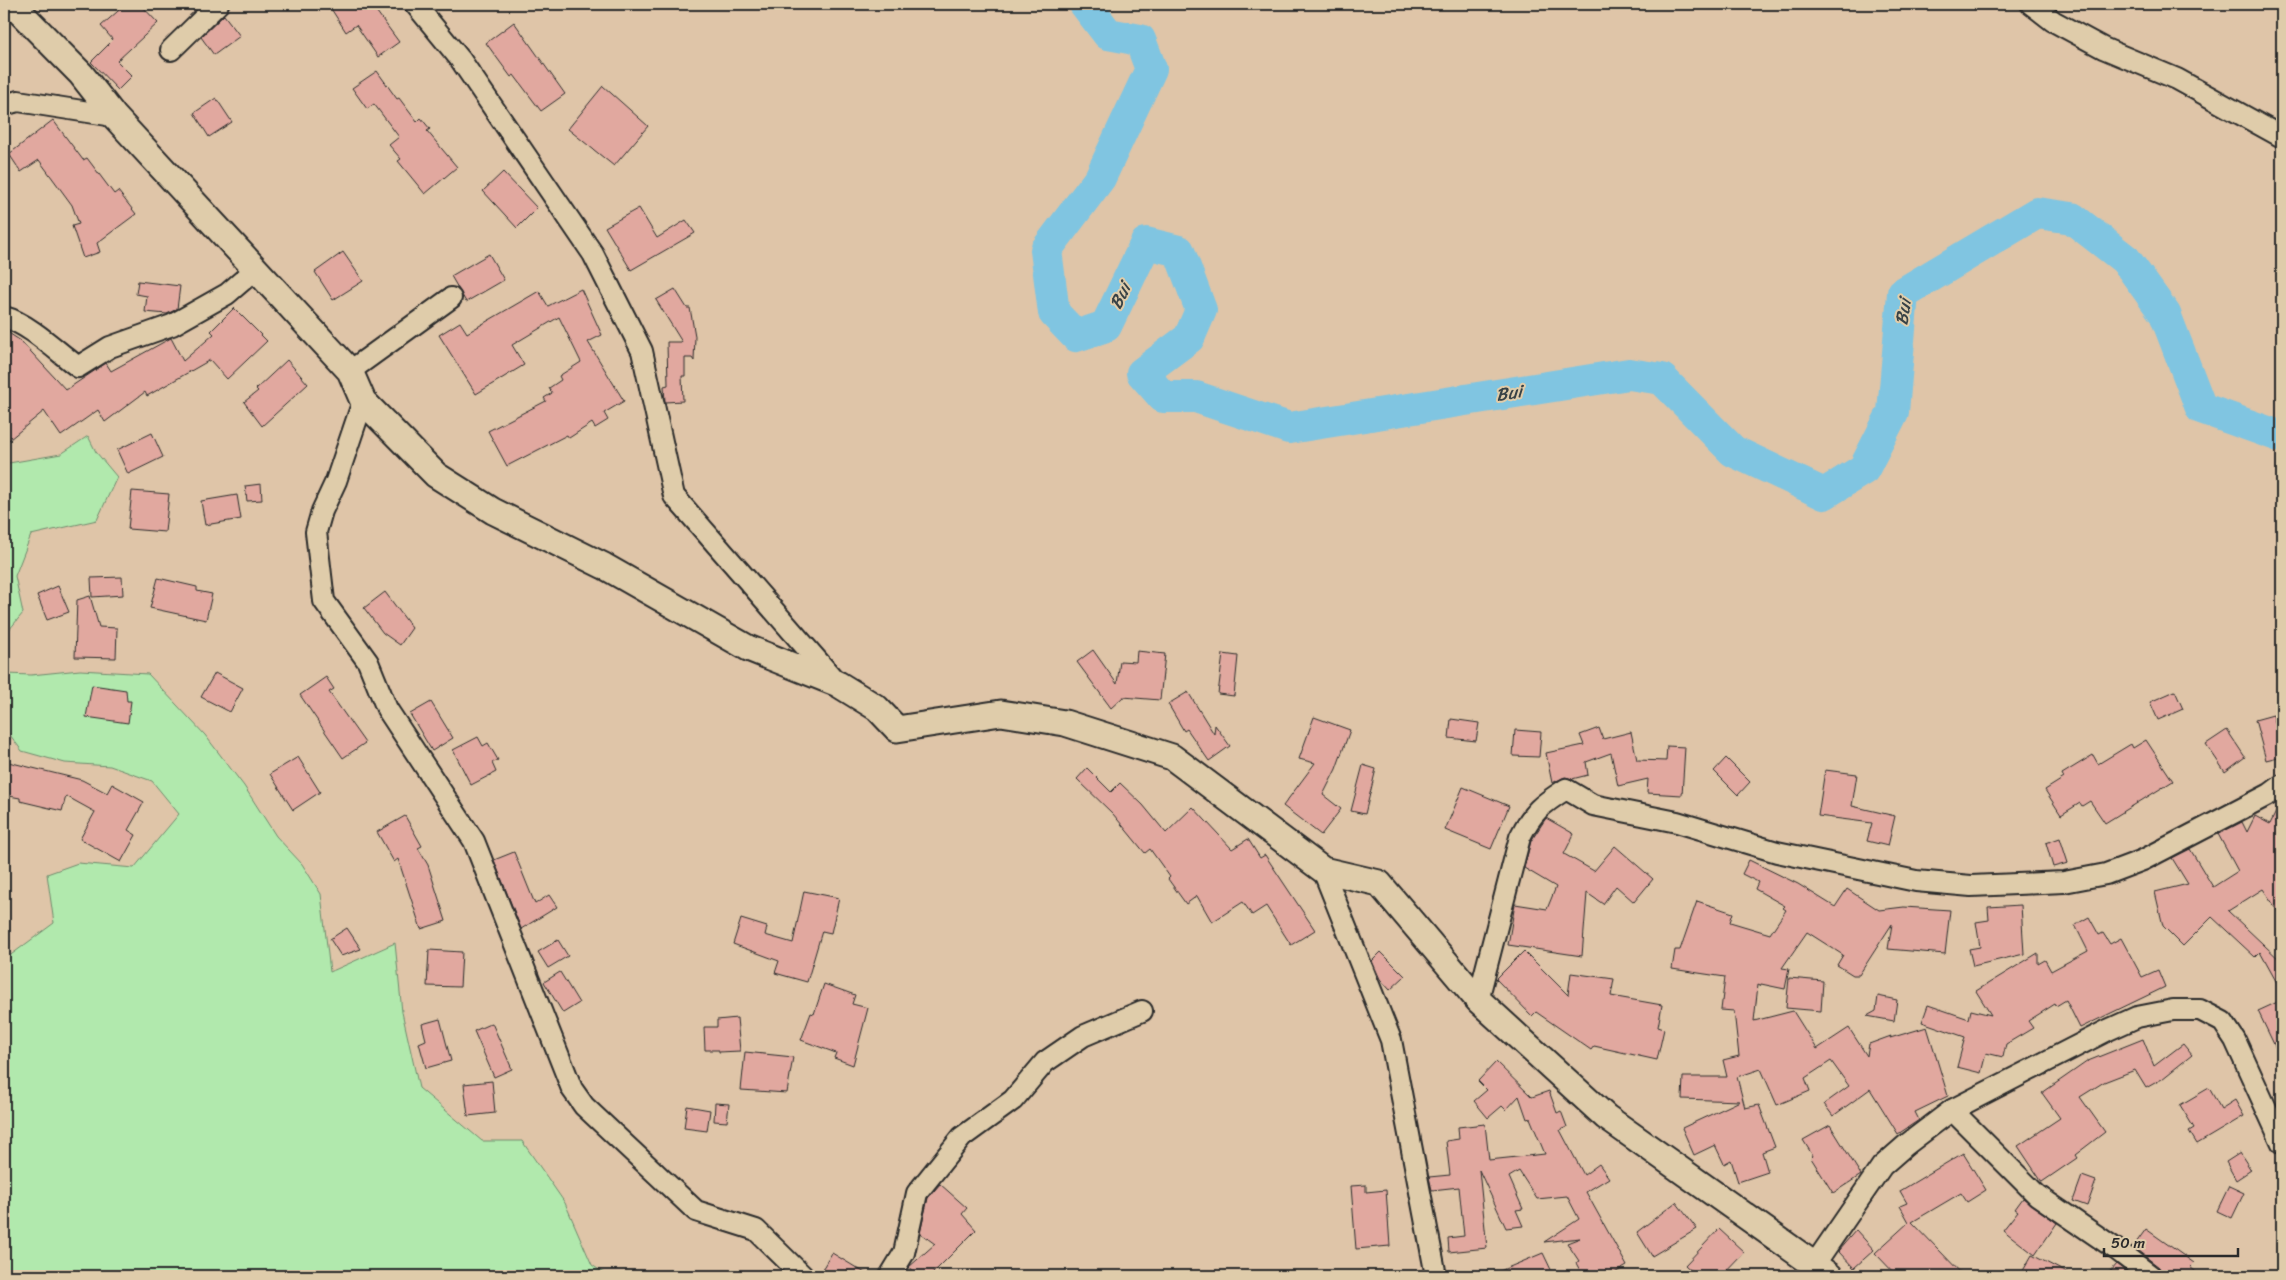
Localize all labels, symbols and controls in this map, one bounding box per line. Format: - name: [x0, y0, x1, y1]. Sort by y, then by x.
- water label: Bui: [1100, 274, 1142, 315]
- water label: Bui: [1885, 293, 1921, 327]
- water label: Bui: [1494, 375, 1528, 411]
- scale bar: [2104, 1225, 2237, 1257]
- text: 50 m: [2111, 1230, 2146, 1256]

